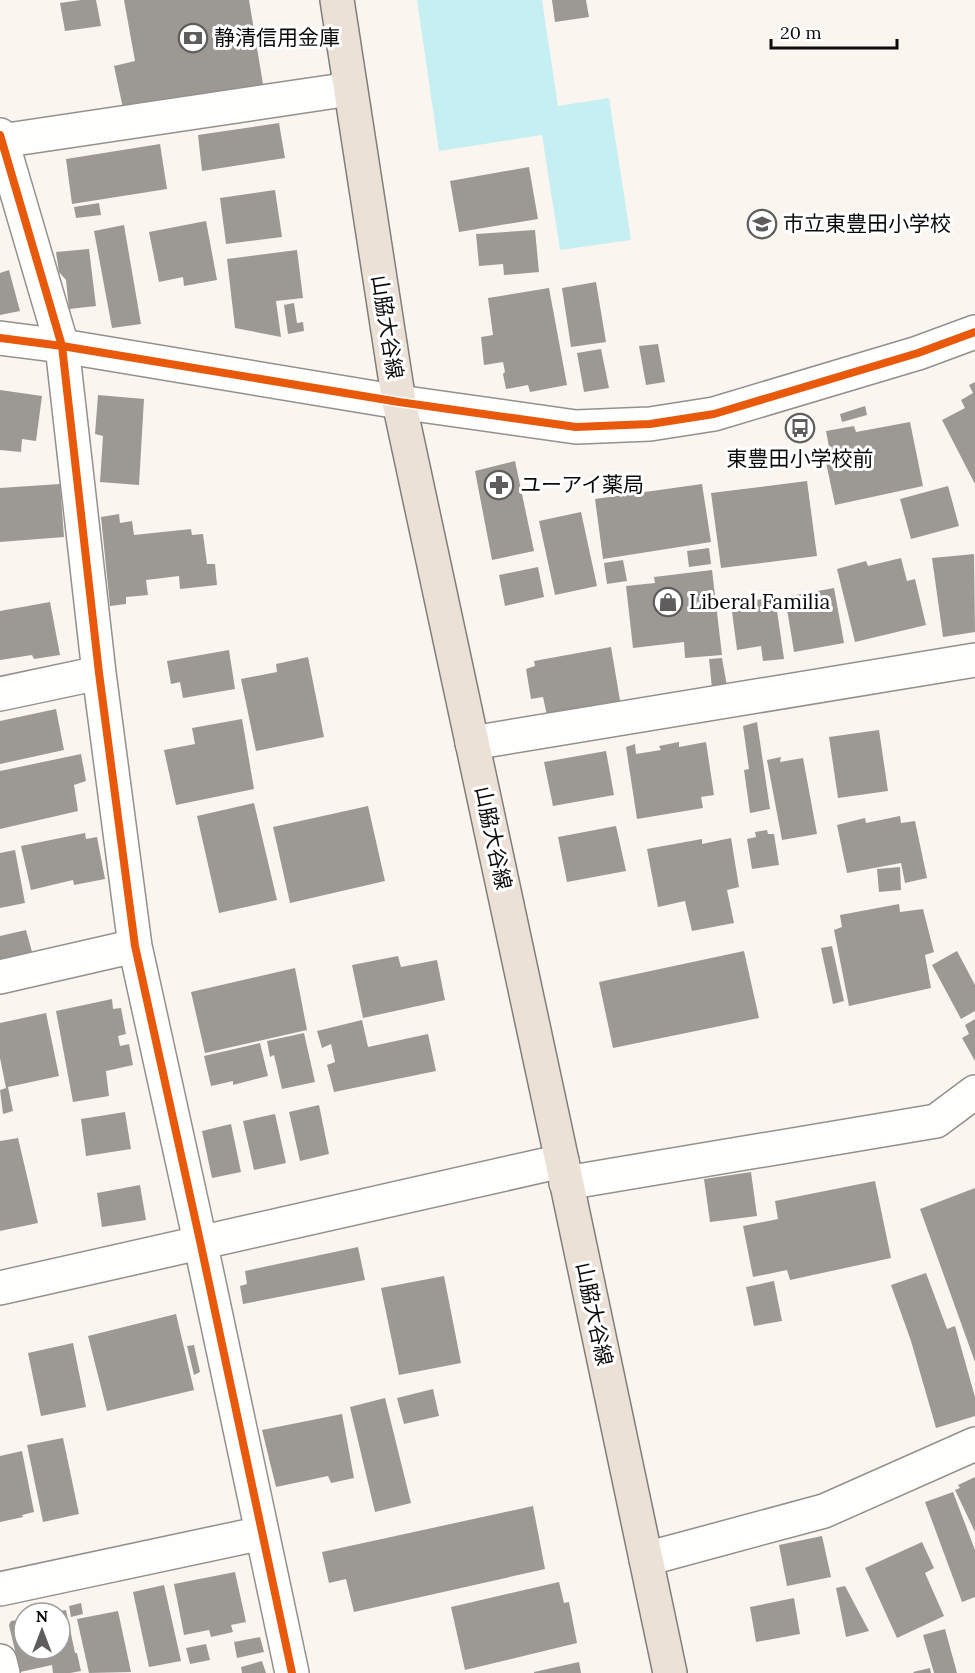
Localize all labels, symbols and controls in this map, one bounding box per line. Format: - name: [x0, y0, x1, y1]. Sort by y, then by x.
- scale bar: [771, 12, 897, 50]
- text: 20 m: [780, 21, 822, 44]
- bank icon: 静清信用金庫: [177, 22, 209, 54]
- place label: 静清信用金庫: [214, 24, 340, 51]
- school or university icon: 市立東豊田小学校: [746, 208, 778, 240]
- place label: 市立東豊田小学校: [783, 210, 951, 237]
- street label: 山脇大谷線: [366, 273, 409, 381]
- bus stop icon: 東豊田小学校前: [784, 412, 816, 444]
- place label: 東豊田小学校前: [727, 445, 874, 472]
- pharmacy icon: ユーアイ薬局: [483, 469, 515, 501]
- place label: ユーアイ薬局: [520, 471, 644, 498]
- shop icon: Liberal Familia: [652, 586, 684, 618]
- place label: Liberal Familia: [689, 588, 830, 615]
- street label: 山脇大谷線: [469, 784, 518, 892]
- street label: 山脇大谷線: [570, 1260, 619, 1368]
- north arrow: [12, 1601, 72, 1661]
- text: N: [36, 1606, 48, 1626]

